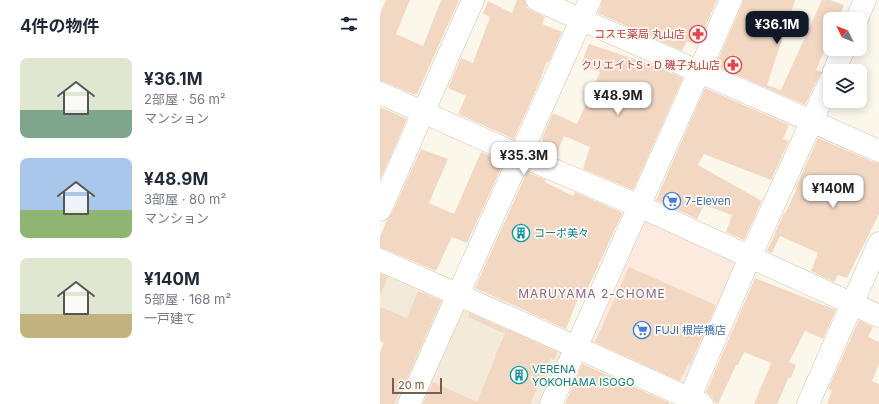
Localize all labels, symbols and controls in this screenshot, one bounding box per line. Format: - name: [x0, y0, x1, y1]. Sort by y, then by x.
- pin: ¥36.1M: [744, 11, 810, 45]
- north arrow: [823, 12, 867, 56]
- map controls: [823, 12, 867, 108]
- icon: filters: [338, 13, 360, 35]
- text: 4件の物件: [20, 16, 100, 36]
- text: ¥36.1M: [755, 16, 799, 32]
- pharmacy icon: コスモ薬局 丸山店: [688, 24, 708, 44]
- place label: コスモ薬局 丸山店: [594, 27, 685, 41]
- pharmacy icon: クリエイトS・D 磯子丸山店: [723, 55, 743, 75]
- place label: クリエイトS・D 磯子丸山店: [581, 58, 720, 72]
- button: layers: [823, 64, 867, 108]
- text: ¥36.1M: [144, 69, 203, 89]
- icon: home: [52, 74, 100, 122]
- pin: ¥48.9M: [585, 82, 651, 116]
- text: ¥48.9M: [593, 87, 643, 103]
- text: 2部屋 · 56 m²: [144, 91, 226, 107]
- text: マンション: [144, 110, 209, 126]
- pin: ¥35.3M: [491, 142, 557, 176]
- text: ¥35.3M: [500, 147, 548, 163]
- text: ¥48.9M: [144, 169, 208, 189]
- icon: home: [52, 174, 100, 222]
- pin: ¥140M: [805, 175, 861, 209]
- text: ¥140M: [812, 180, 854, 196]
- text: 3部屋 · 80 m²: [144, 191, 226, 207]
- supermarket icon: 7-Eleven: [662, 191, 682, 211]
- place label: 7-Eleven: [685, 194, 731, 208]
- text: マンション: [144, 210, 209, 226]
- building icon: コーポ美々: [511, 223, 531, 243]
- place label: コーポ美々: [534, 226, 589, 240]
- text: ¥140M: [144, 269, 200, 289]
- icon: home: [52, 274, 100, 322]
- district label: MARUYAMA 2-CHOME: [518, 286, 666, 301]
- text: 5部屋 · 168 m²: [144, 291, 231, 307]
- text: 一戸建て: [144, 310, 196, 326]
- supermarket icon: FUJI 根岸橋店: [632, 320, 652, 340]
- place label: FUJI 根岸橋店: [655, 323, 726, 337]
- place label: VERENA YOKOHAMA ISOGO: [532, 362, 634, 389]
- building icon: VERENA YOKOHAMA ISOGO: [509, 365, 529, 385]
- scale bar: [392, 376, 442, 395]
- text: 20 m: [398, 378, 424, 392]

